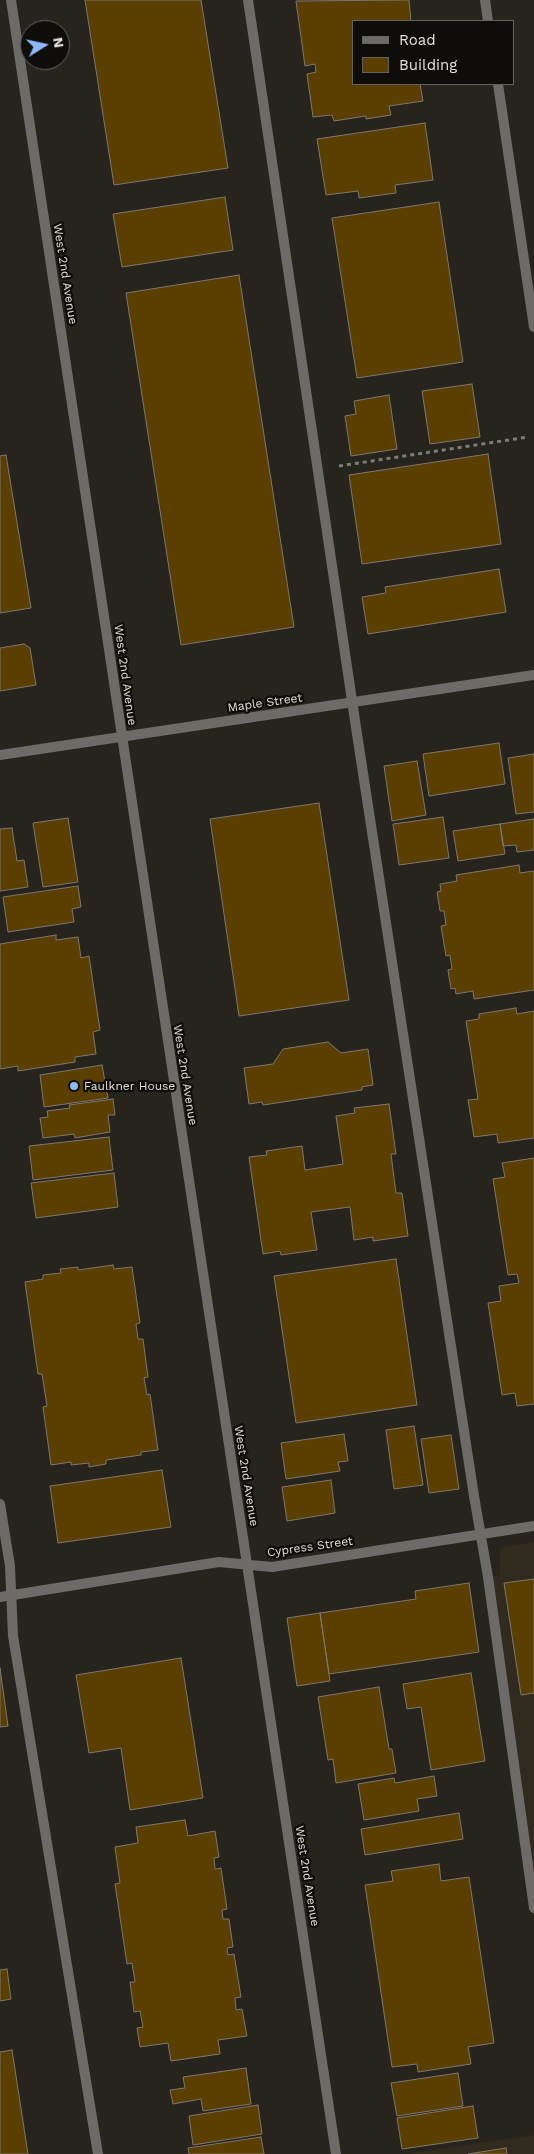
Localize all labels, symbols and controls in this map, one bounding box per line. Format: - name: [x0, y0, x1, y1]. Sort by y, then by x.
- north arrow: [20, 20, 70, 70]
- legend: [352, 20, 514, 85]
- text: Road: [399, 31, 436, 49]
- text: N: [50, 36, 68, 49]
- text: Building: [399, 56, 457, 74]
- street label: West 2nd Avenue: [50, 223, 80, 325]
- street label: West 2nd Avenue: [111, 624, 139, 726]
- street label: Maple Street: [227, 691, 303, 715]
- street label: West 2nd Avenue: [170, 1024, 200, 1126]
- place label: Faulkner House: [84, 1079, 175, 1093]
- marker: Faulkner House: [68, 1080, 80, 1092]
- street label: West 2nd Avenue: [231, 1425, 261, 1527]
- street label: Cypress Street: [266, 1534, 354, 1560]
- street label: West 2nd Avenue: [292, 1825, 322, 1927]

